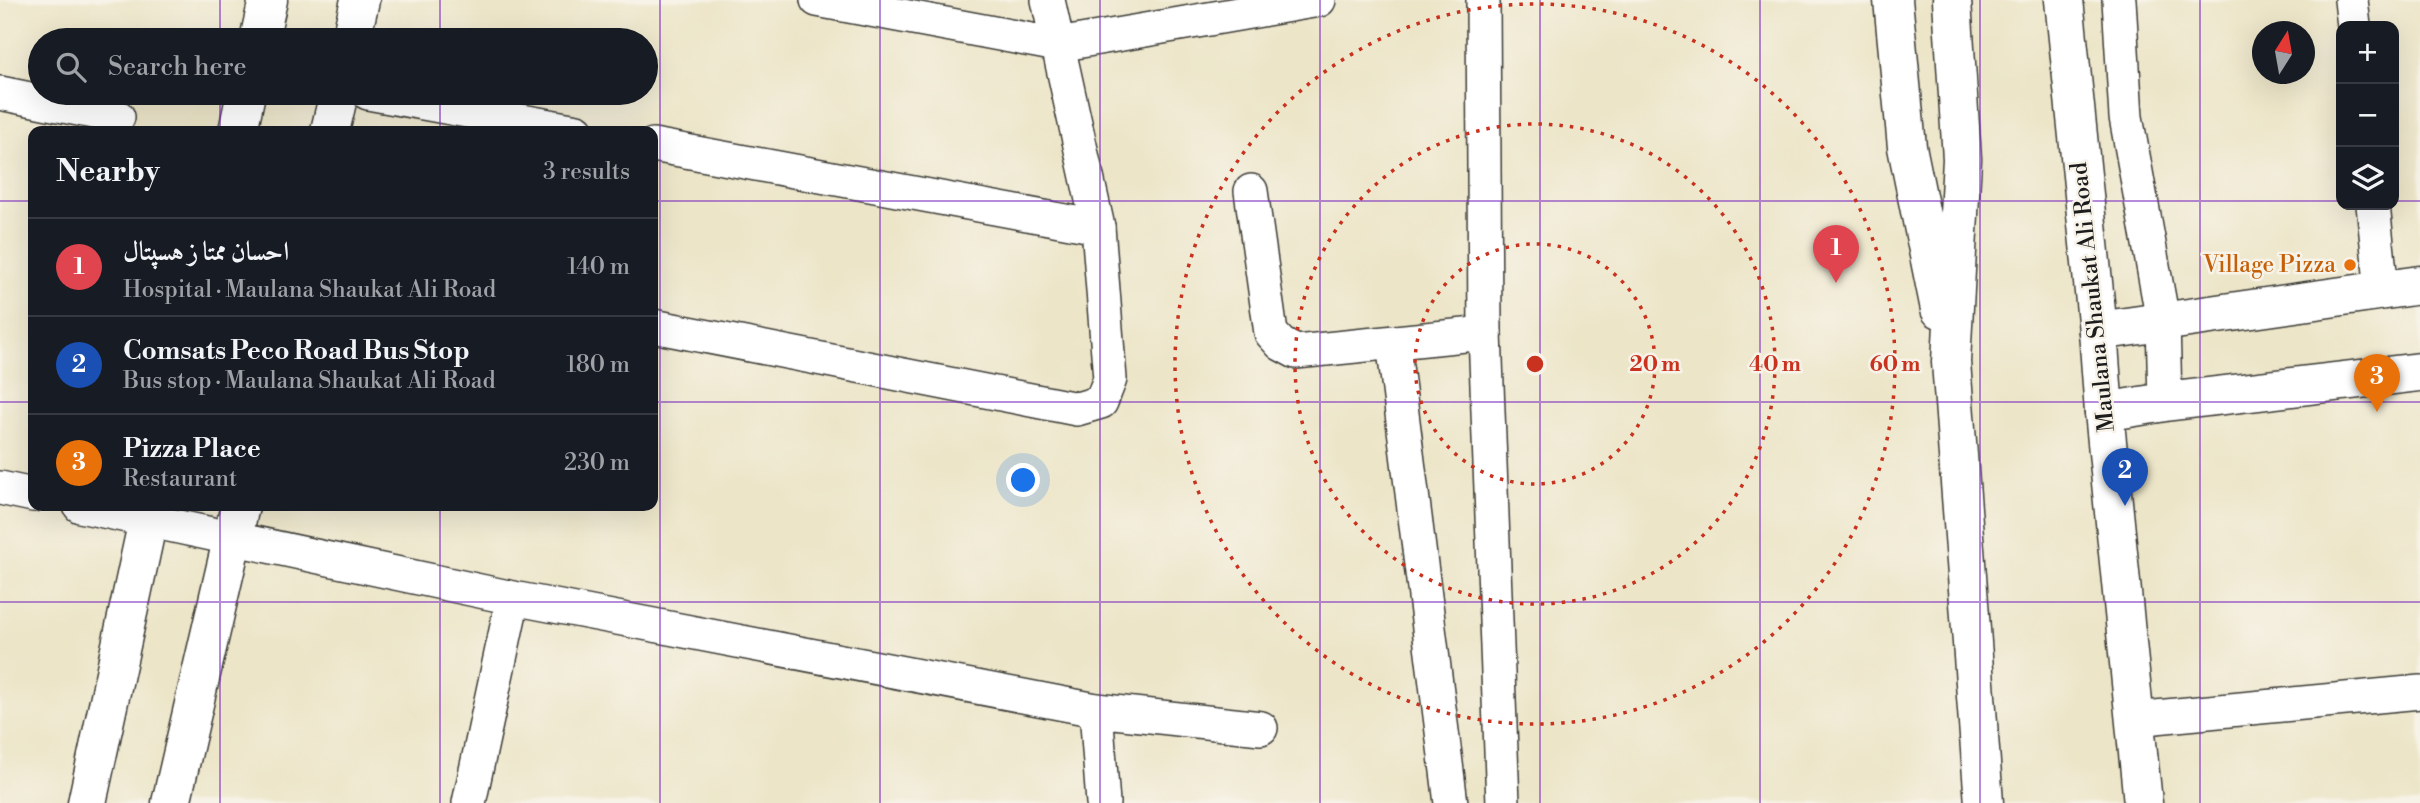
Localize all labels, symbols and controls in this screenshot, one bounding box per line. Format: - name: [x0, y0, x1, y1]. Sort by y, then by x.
- north arrow: [2252, 21, 2315, 84]
- map controls: [2336, 21, 2399, 210]
- button: +: [2336, 21, 2399, 84]
- search box: [28, 28, 658, 105]
- icon: search: [52, 48, 90, 86]
- text: Search here: [108, 51, 247, 83]
- button: −: [2336, 84, 2399, 147]
- button: layers: [2336, 147, 2399, 210]
- text: Nearby: [56, 153, 160, 191]
- text: 3 results: [543, 158, 630, 186]
- street label: Maulana Shaukat Ali Road: [2065, 161, 2121, 433]
- pin: 1: [1813, 225, 1859, 283]
- text: احسان ممتا ز ہسپتال: [123, 236, 289, 268]
- place label: Village Pizza: [2202, 251, 2336, 279]
- text: 1: [73, 253, 85, 281]
- text: 140 m: [567, 253, 630, 281]
- marker: Village Pizza: [2342, 257, 2358, 273]
- text: Hospital · Maulana Shaukat Ali Road: [123, 276, 496, 304]
- text: Comsats Peco Road Bus Stop: [123, 335, 470, 367]
- text: 2: [72, 351, 86, 379]
- text: 180 m: [566, 351, 630, 379]
- centre of rings: [1523, 352, 1547, 376]
- text: 20 m: [1630, 352, 1680, 378]
- text: 40 m: [1749, 352, 1801, 378]
- text: 60 m: [1870, 352, 1920, 378]
- pin: 3: [2354, 354, 2400, 412]
- text: Bus stop · Maulana Shaukat Ali Road: [123, 367, 496, 395]
- text: Pizza Place: [123, 433, 261, 465]
- pin: 2: [2102, 448, 2148, 506]
- text: 3: [72, 449, 86, 477]
- text: 230 m: [564, 449, 630, 477]
- your location: [1006, 463, 1040, 497]
- text: Restaurant: [123, 465, 237, 493]

